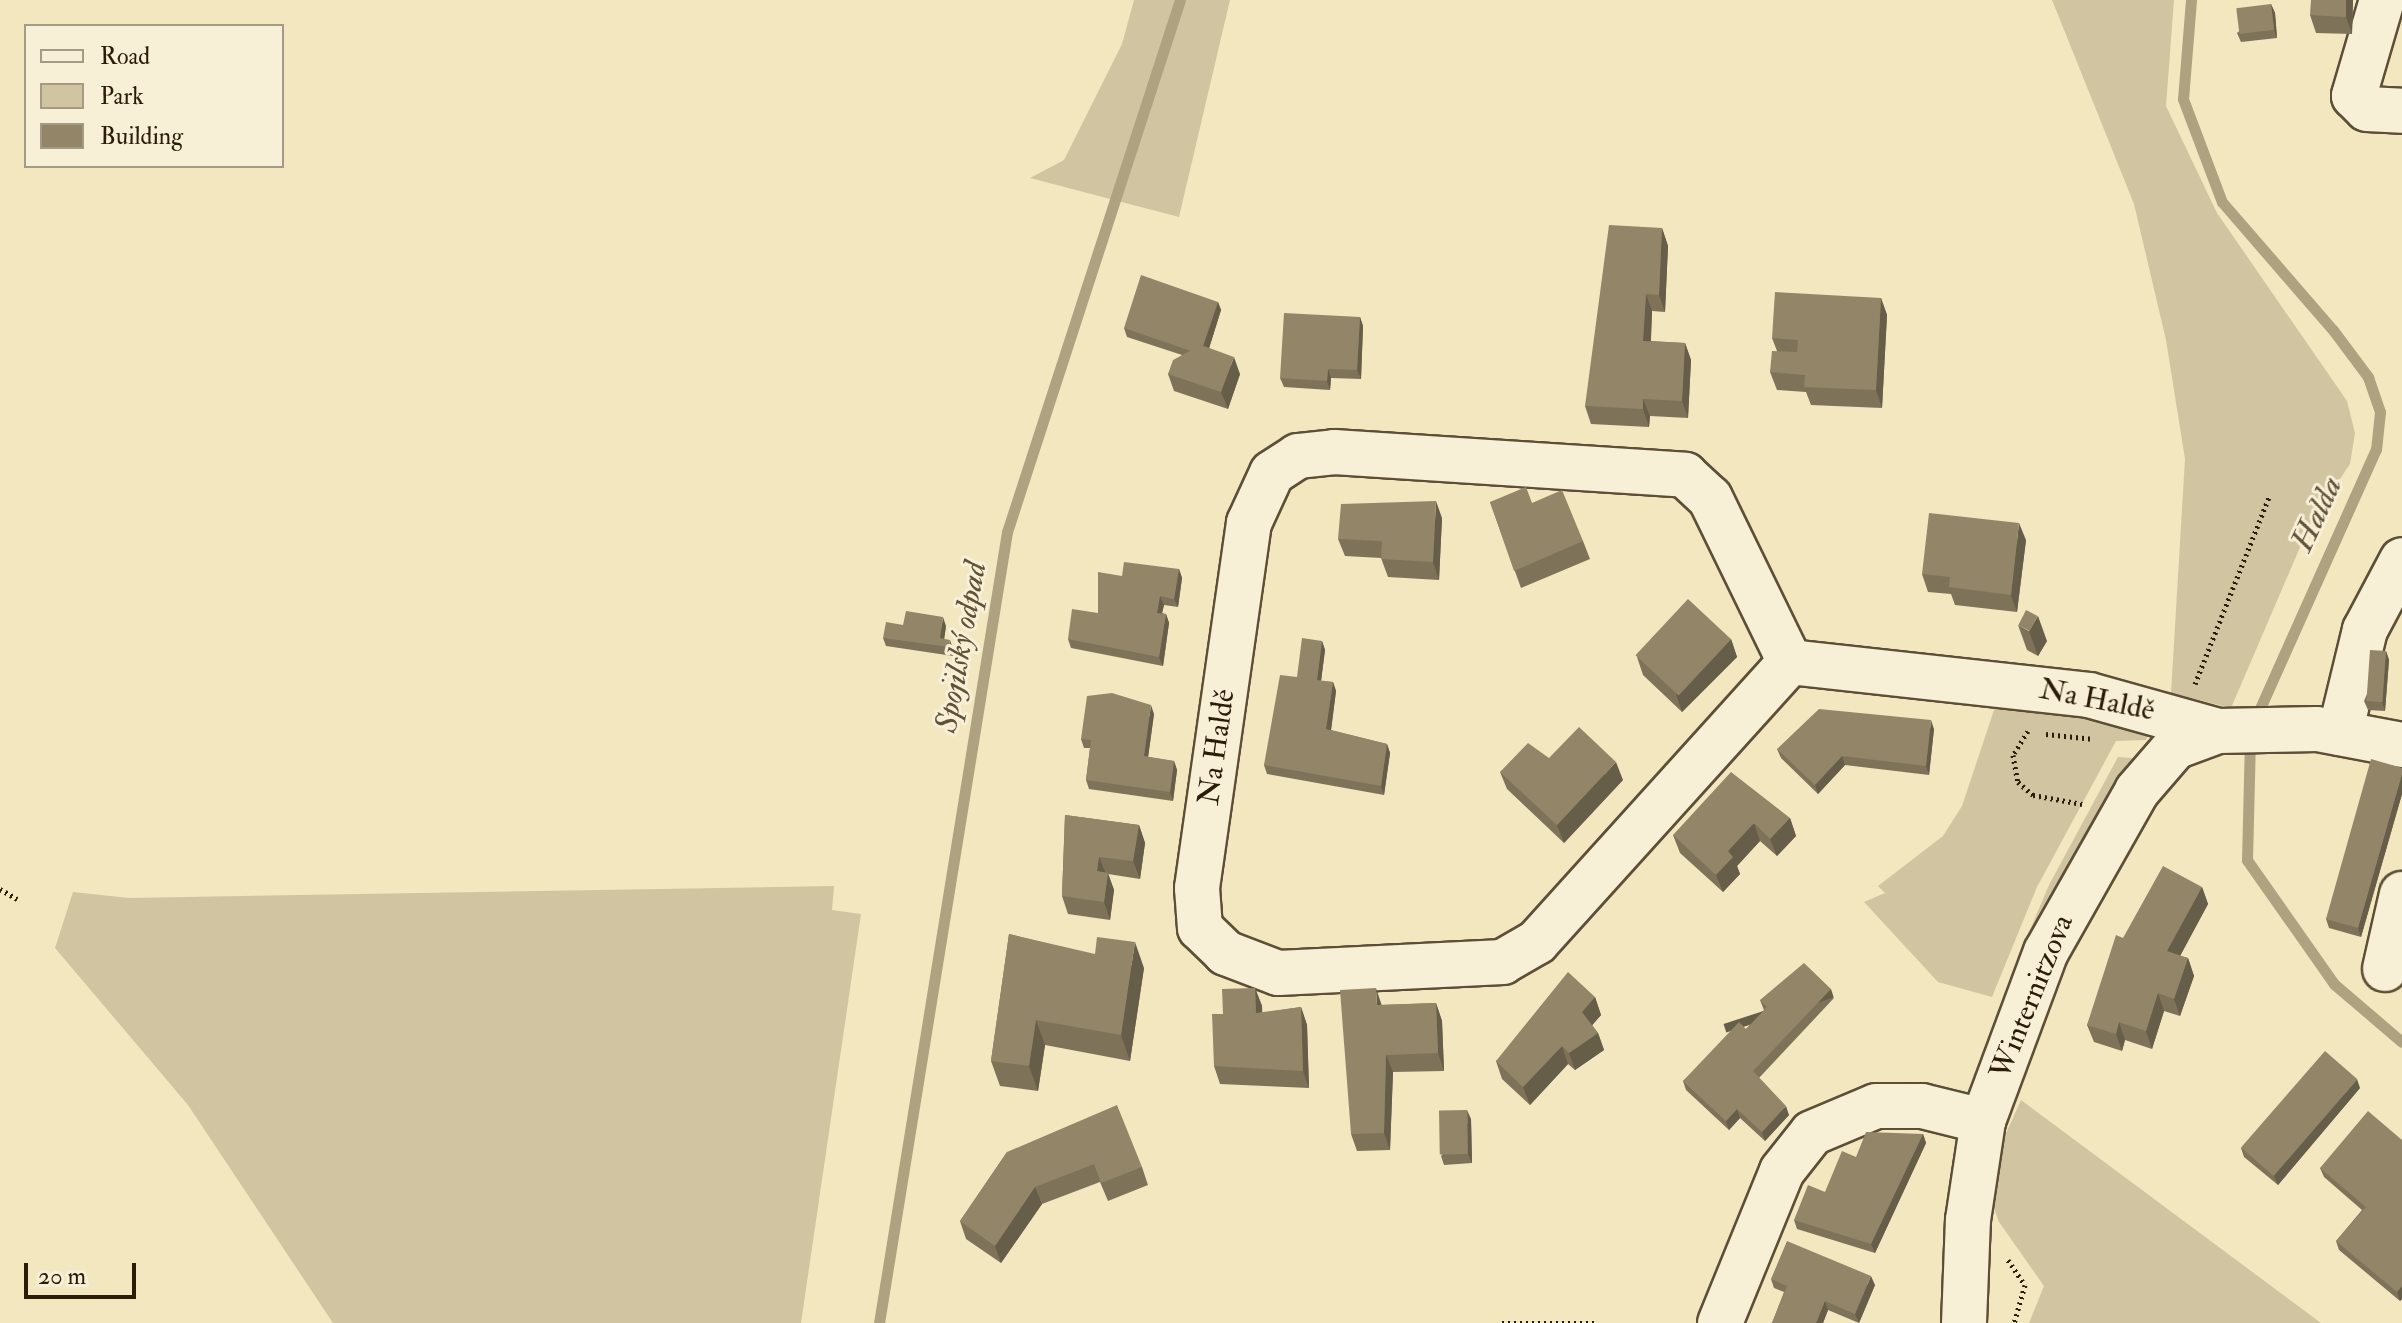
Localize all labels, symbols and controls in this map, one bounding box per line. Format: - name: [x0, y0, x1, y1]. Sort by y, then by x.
- legend: [24, 24, 284, 168]
- text: Road: [100, 41, 150, 72]
- text: Park: [100, 81, 144, 112]
- text: Building: [100, 121, 183, 152]
- water label: Halda: [2283, 471, 2351, 557]
- water label: Spojilský odpad: [927, 559, 995, 735]
- street label: Na Haldě: [2036, 671, 2158, 729]
- street label: Na Haldě: [1191, 687, 1243, 807]
- street label: Winternitzova: [1983, 910, 2081, 1084]
- scale bar: [28, 1247, 140, 1297]
- text: 20 m: [38, 1261, 86, 1292]

